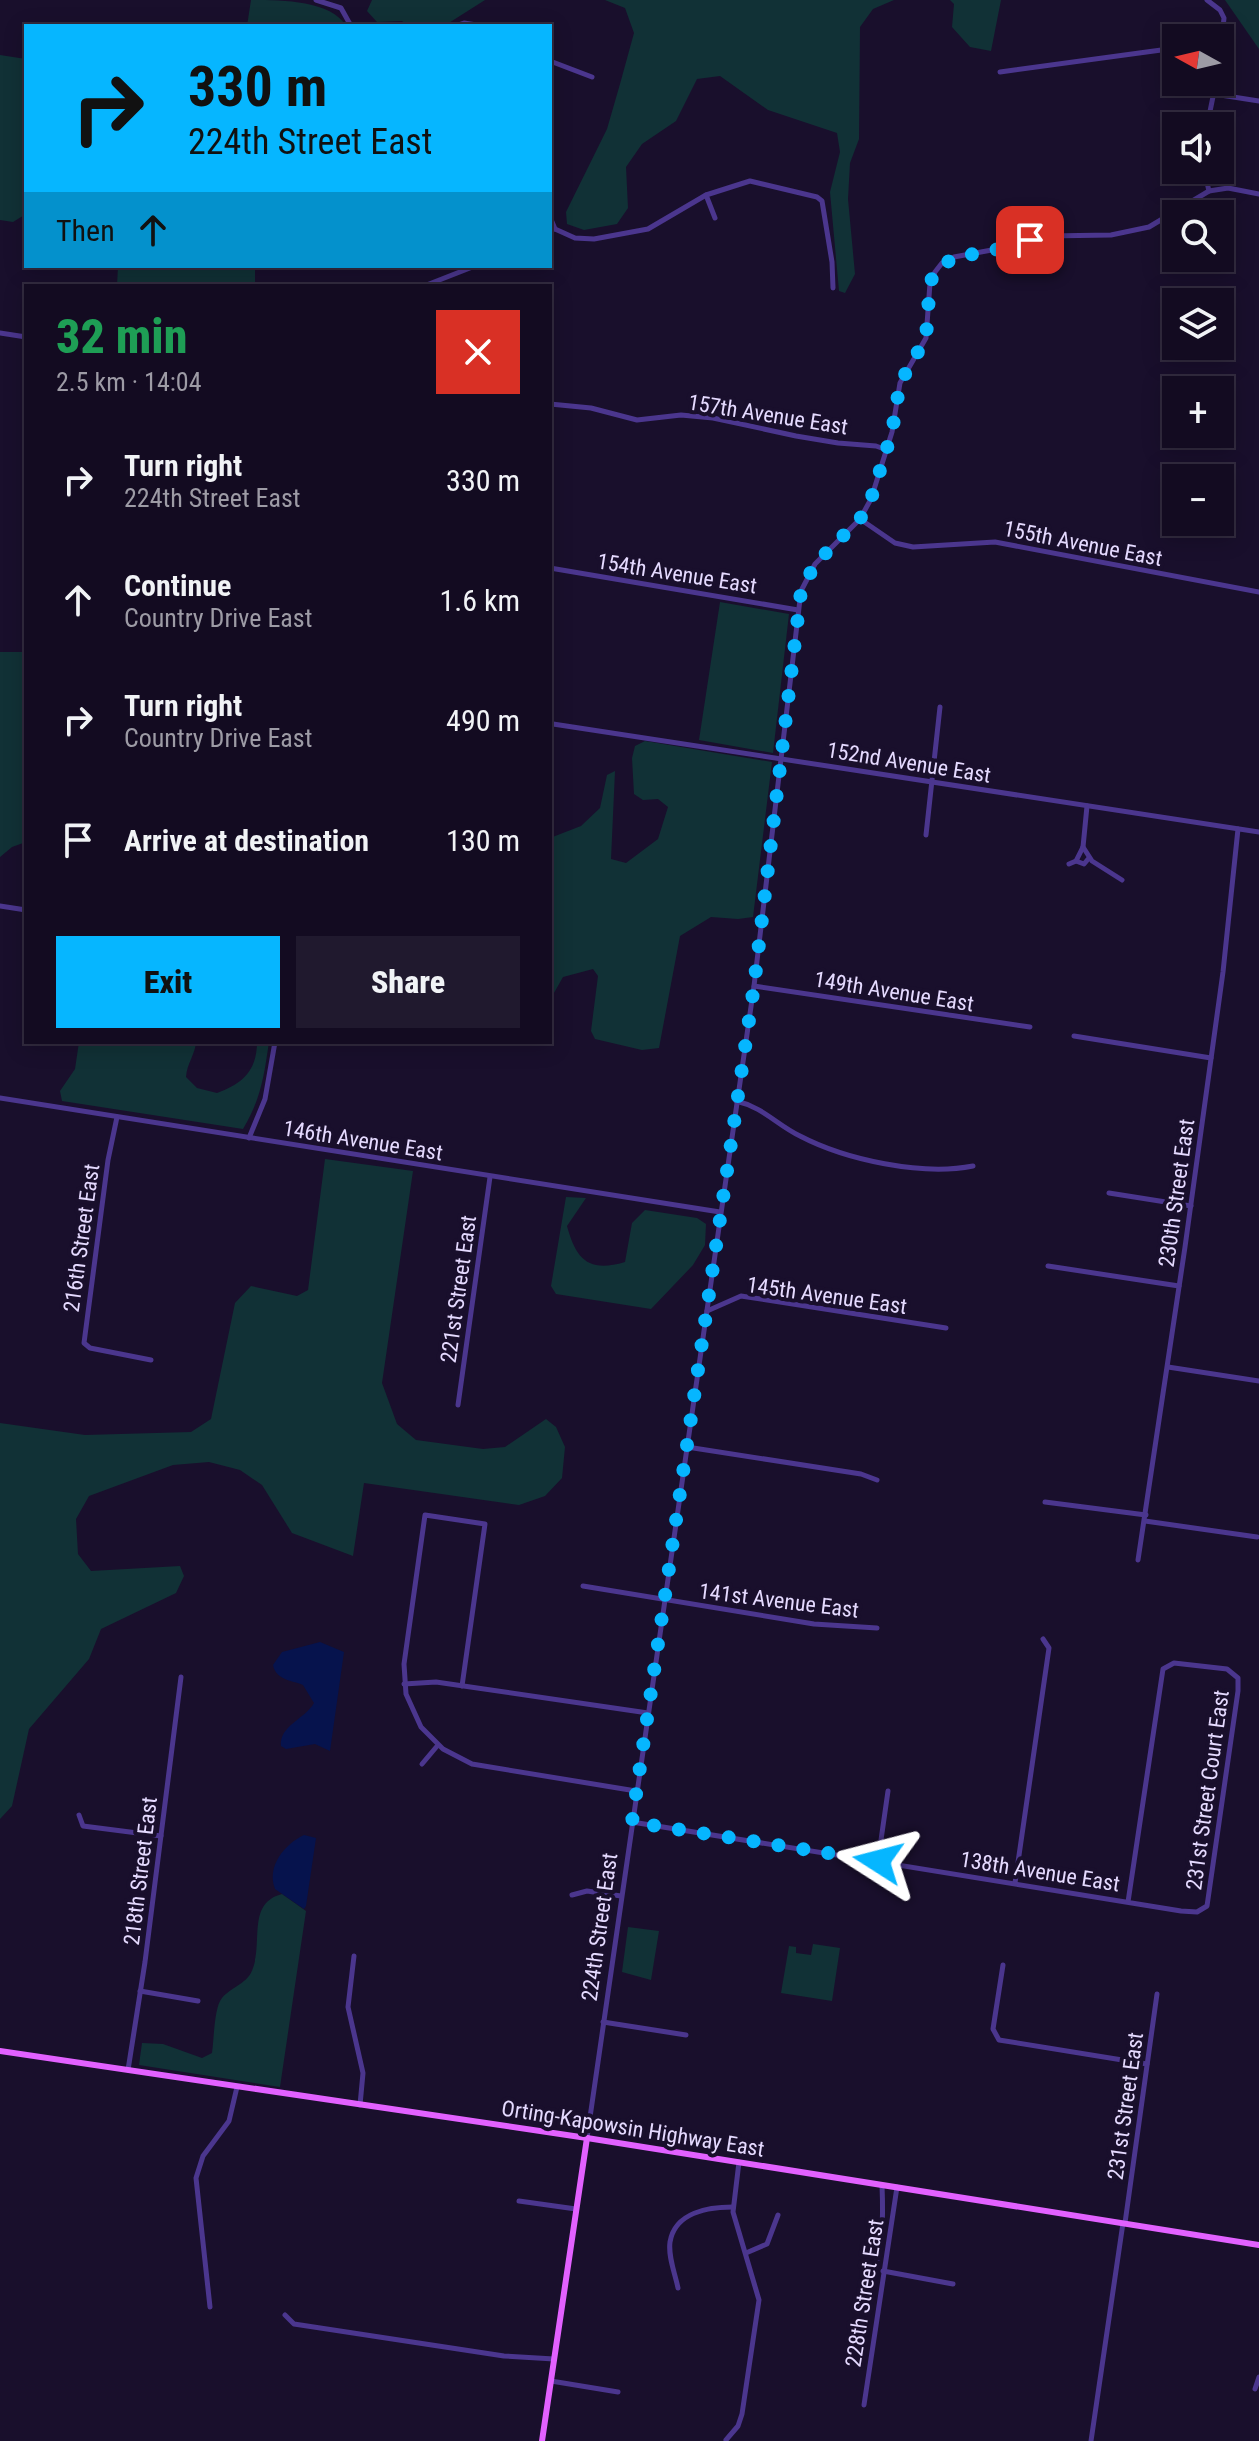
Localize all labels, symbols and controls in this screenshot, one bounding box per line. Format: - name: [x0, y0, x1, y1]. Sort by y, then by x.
- north arrow: [1162, 24, 1234, 96]
- map controls: [1162, 24, 1234, 536]
- text: 330 m: [188, 54, 327, 120]
- icon: right: [56, 56, 160, 160]
- button: sound: [1162, 112, 1234, 184]
- text: 224th Street East: [188, 121, 432, 163]
- button: search: [1162, 200, 1234, 272]
- pin: [996, 206, 1064, 274]
- icon: ahead: [131, 208, 175, 252]
- text: Then: [56, 213, 115, 248]
- icon: arrive: [1008, 218, 1052, 262]
- button: layers: [1162, 288, 1234, 360]
- text: 32 min: [56, 308, 187, 365]
- button: close: [436, 310, 520, 394]
- text: 2.5 km · 14:04: [56, 367, 201, 397]
- button: +: [1162, 376, 1234, 448]
- street label: 157th Avenue East: [686, 390, 849, 439]
- text: Turn right: [124, 448, 242, 483]
- icon: right: [56, 458, 100, 502]
- text: 330 m: [446, 463, 520, 498]
- button: −: [1162, 464, 1234, 536]
- text: 224th Street East: [124, 483, 301, 513]
- street label: 155th Avenue East: [1001, 516, 1164, 571]
- street label: 154th Avenue East: [595, 549, 758, 598]
- text: Continue: [124, 568, 231, 603]
- icon: ahead: [56, 578, 100, 622]
- text: 1.6 km: [439, 583, 520, 618]
- text: Country Drive East: [124, 603, 312, 633]
- text: Turn right: [124, 688, 242, 723]
- icon: right: [56, 698, 100, 742]
- text: 490 m: [446, 703, 520, 738]
- text: Country Drive East: [124, 723, 312, 753]
- street label: 152nd Avenue East: [825, 737, 993, 788]
- icon: arrive: [56, 818, 100, 862]
- text: Arrive at destination: [124, 823, 369, 858]
- text: 130 m: [446, 823, 520, 858]
- button: Exit: [56, 936, 280, 1028]
- button: Share: [296, 936, 520, 1028]
- street label: 149th Avenue East: [812, 967, 975, 1016]
- street label: 146th Avenue East: [281, 1116, 444, 1165]
- street label: 230th Street East: [1154, 1117, 1199, 1269]
- street label: 216th Street East: [59, 1162, 104, 1314]
- street label: 221st Street East: [436, 1214, 481, 1364]
- street label: 145th Avenue East: [745, 1272, 908, 1319]
- street label: 141st Avenue East: [698, 1578, 860, 1623]
- street label: 231st Street Court East: [1181, 1688, 1234, 1892]
- street label: 218th Street East: [119, 1795, 162, 1947]
- position arrow: [836, 1819, 920, 1903]
- street label: 138th Avenue East: [958, 1847, 1121, 1896]
- street label: 224th Street East: [577, 1851, 622, 2003]
- street label: 231st Street East: [1103, 2031, 1148, 2181]
- street label: Orting-Kapowsin Highway East: [500, 2095, 766, 2162]
- street label: 228th Street East: [840, 2217, 889, 2369]

